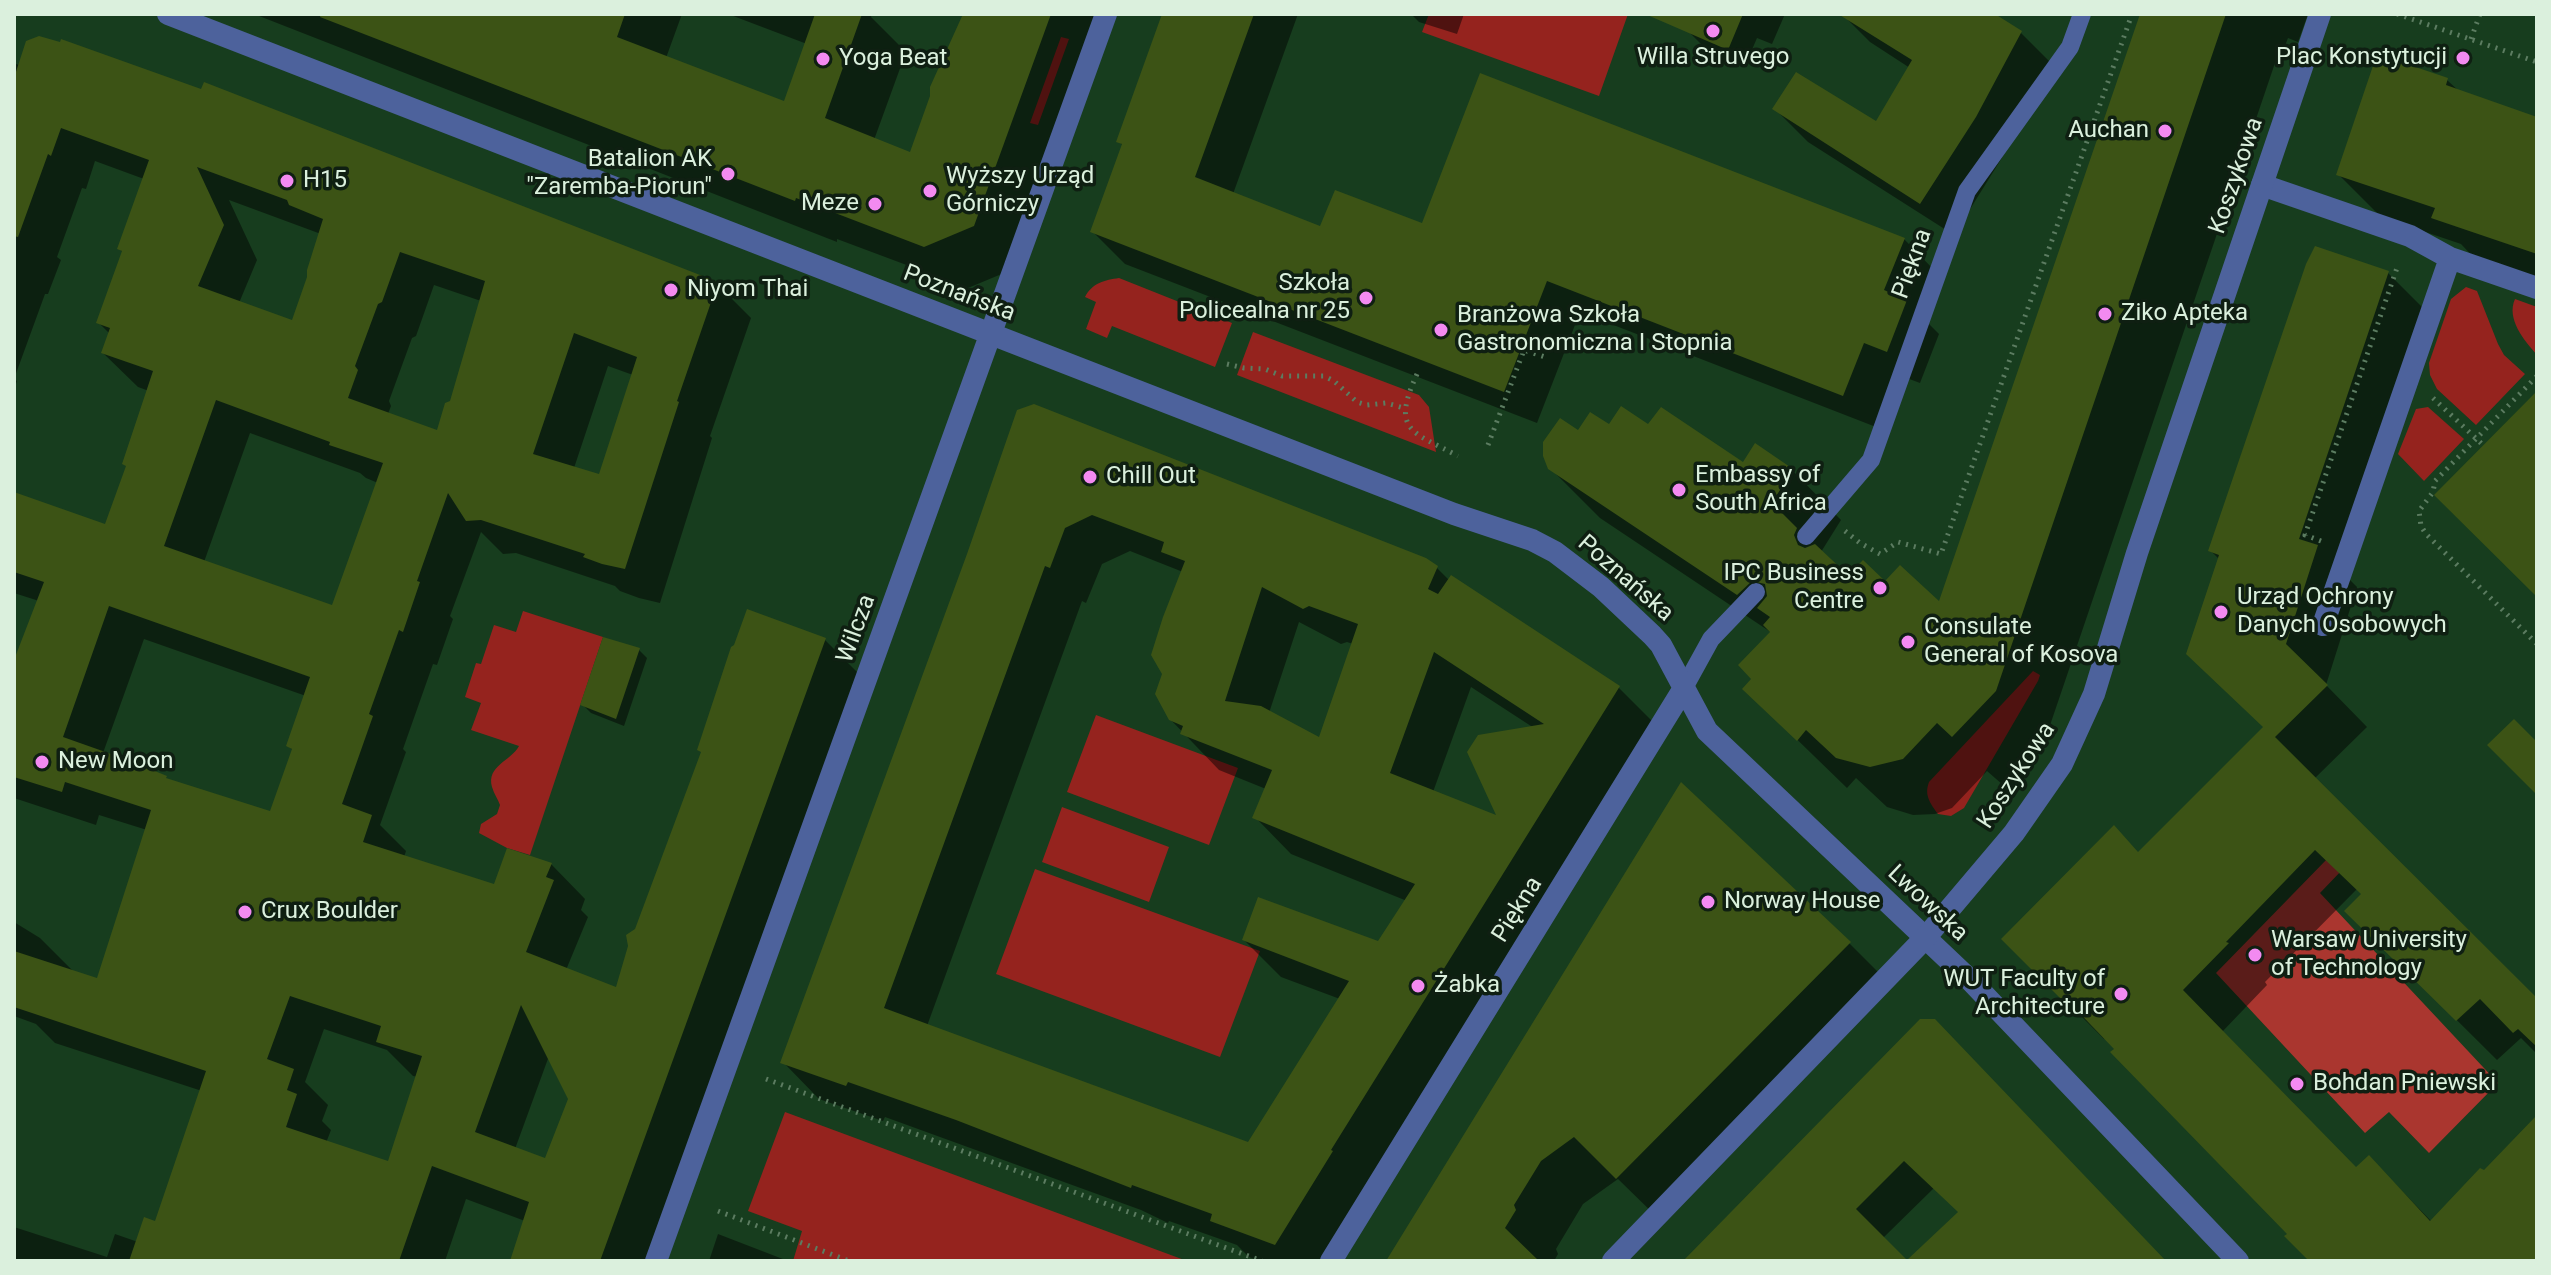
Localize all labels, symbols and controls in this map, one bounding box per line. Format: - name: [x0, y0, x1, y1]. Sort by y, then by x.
- marker: Willa Struvego: [1704, 22, 1722, 40]
- place label: Willa Struvego: [1637, 44, 1789, 72]
- place label: Plac Konstytucji: [2276, 44, 2447, 72]
- place label: Yoga Beat: [839, 45, 947, 73]
- marker: Plac Konstytucji: [2454, 49, 2472, 67]
- marker: Yoga Beat: [814, 50, 832, 68]
- street label: Koszykowa: [2204, 114, 2270, 238]
- place label: Auchan: [2068, 117, 2149, 145]
- marker: Auchan: [2156, 122, 2174, 140]
- place label: Batalion AK "Zaremba-Piorun": [526, 146, 712, 202]
- place label: Wyższy Urząd Górniczy: [946, 163, 1094, 219]
- marker: Batalion AK "Zaremba-Piorun": [719, 165, 737, 183]
- place label: H15: [303, 167, 347, 195]
- marker: H15: [278, 172, 296, 190]
- marker: Wyższy Urząd Górniczy: [921, 182, 939, 200]
- place label: Meze: [801, 190, 859, 218]
- marker: Meze: [866, 195, 884, 213]
- street label: Piękna: [1887, 225, 1939, 303]
- street label: Poznańska: [899, 259, 1019, 329]
- place label: Szkoła Policealna nr 25: [1179, 270, 1350, 326]
- place label: Niyom Thai: [687, 276, 808, 304]
- marker: Niyom Thai: [662, 281, 680, 299]
- marker: Szkoła Policealna nr 25: [1357, 289, 1375, 307]
- place label: Ziko Apteka: [2121, 300, 2248, 328]
- place label: Branżowa Szkoła Gastronomiczna I Stopnia: [1457, 302, 1732, 358]
- marker: Ziko Apteka: [2096, 305, 2114, 323]
- marker: Branżowa Szkoła Gastronomiczna I Stopnia: [1432, 321, 1450, 339]
- place label: Embassy of South Africa: [1695, 462, 1827, 518]
- place label: Chill Out: [1106, 463, 1196, 491]
- marker: Chill Out: [1081, 468, 1099, 486]
- marker: Embassy of South Africa: [1670, 481, 1688, 499]
- street label: Poznańska: [1571, 530, 1679, 628]
- place label: IPC Business Centre: [1724, 560, 1864, 616]
- marker: IPC Business Centre: [1871, 579, 1889, 597]
- place label: Urząd Ochrony Danych Osobowych: [2237, 584, 2447, 640]
- street label: Wilcza: [831, 591, 883, 667]
- marker: Urząd Ochrony Danych Osobowych: [2212, 603, 2230, 621]
- place label: Consulate General of Kosova: [1924, 614, 2118, 670]
- marker: Consulate General of Kosova: [1899, 633, 1917, 651]
- street label: Koszykowa: [1972, 717, 2062, 835]
- place label: New Moon: [58, 748, 173, 776]
- marker: New Moon: [33, 753, 51, 771]
- street label: Lwowska: [1881, 860, 1973, 948]
- street label: Piękna: [1487, 872, 1549, 948]
- place label: Norway House: [1724, 888, 1881, 916]
- marker: Norway House: [1699, 893, 1717, 911]
- place label: Crux Boulder: [261, 898, 398, 926]
- marker: Crux Boulder: [236, 903, 254, 921]
- place label: Warsaw University of Technology: [2271, 927, 2467, 983]
- marker: Warsaw University of Technology: [2246, 946, 2264, 964]
- place label: WUT Faculty of Architecture: [1943, 966, 2105, 1022]
- place label: Żabka: [1434, 972, 1500, 1000]
- marker: Żabka: [1409, 977, 1427, 995]
- marker: WUT Faculty of Architecture: [2112, 985, 2130, 1003]
- place label: Bohdan Pniewski: [2313, 1070, 2496, 1098]
- marker: Bohdan Pniewski: [2288, 1075, 2306, 1093]

